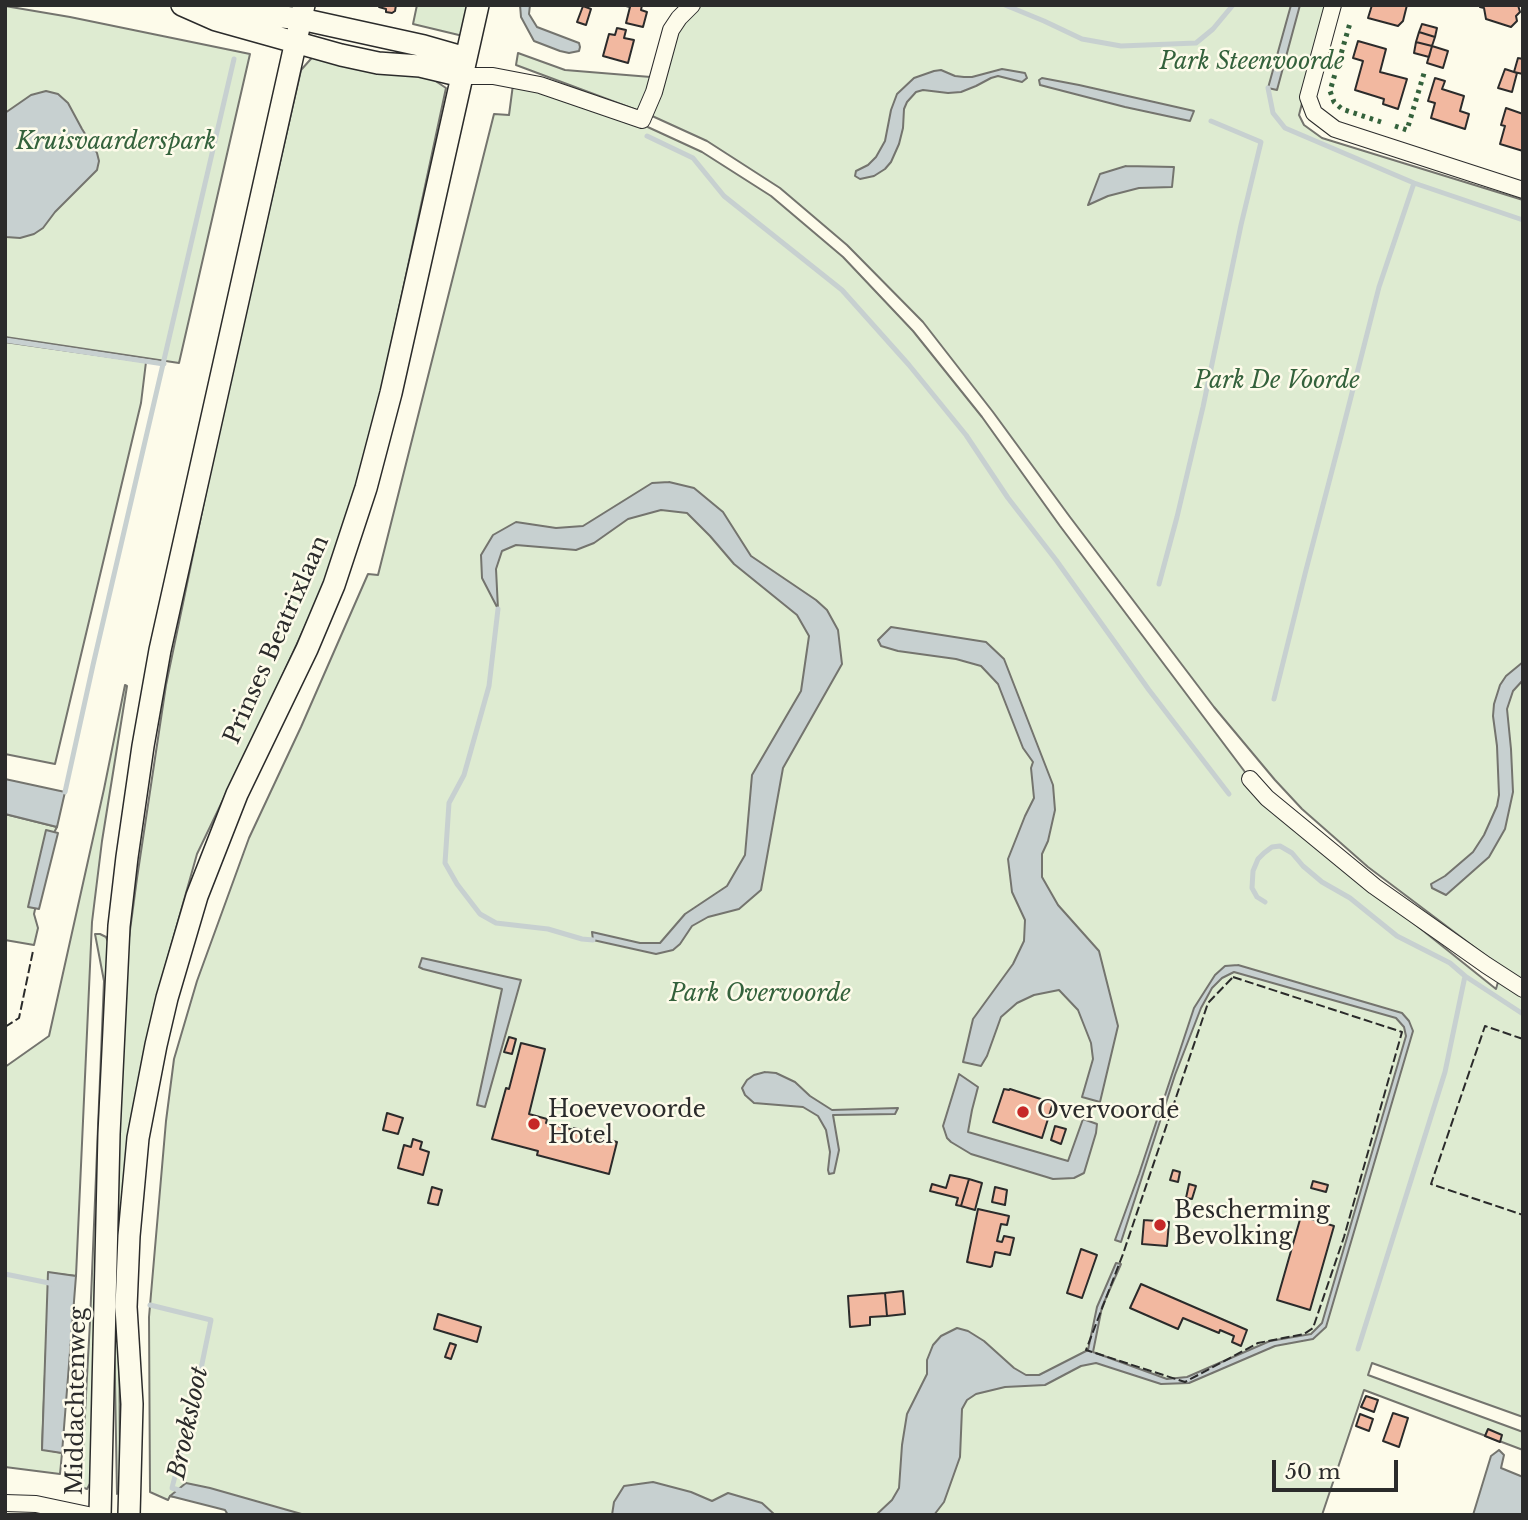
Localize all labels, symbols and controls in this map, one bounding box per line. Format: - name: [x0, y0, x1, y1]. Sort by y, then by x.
- park label: Park Steenvoorde: [1159, 49, 1345, 77]
- park label: Kruisvaarderspark: [16, 129, 216, 157]
- park label: Park De Voorde: [1194, 368, 1360, 396]
- street label: Prinses Beatrixlaan: [219, 532, 335, 748]
- park label: Park Overvoorde: [669, 981, 851, 1009]
- place label: Hoevevoorde Hotel: [548, 1097, 706, 1151]
- place label: Overvoorde: [1037, 1098, 1179, 1126]
- marker: Overvoorde: [1015, 1104, 1031, 1120]
- marker: Hoevevoorde Hotel: [526, 1116, 542, 1132]
- place label: Bescherming Bevolking: [1174, 1198, 1330, 1252]
- marker: Bescherming Bevolking: [1152, 1217, 1168, 1233]
- street label: Middachtenweg: [62, 1307, 92, 1495]
- water label: Broeksloot: [163, 1364, 215, 1482]
- scale bar: [1276, 1446, 1402, 1490]
- text: 50 m: [1285, 1459, 1340, 1485]

